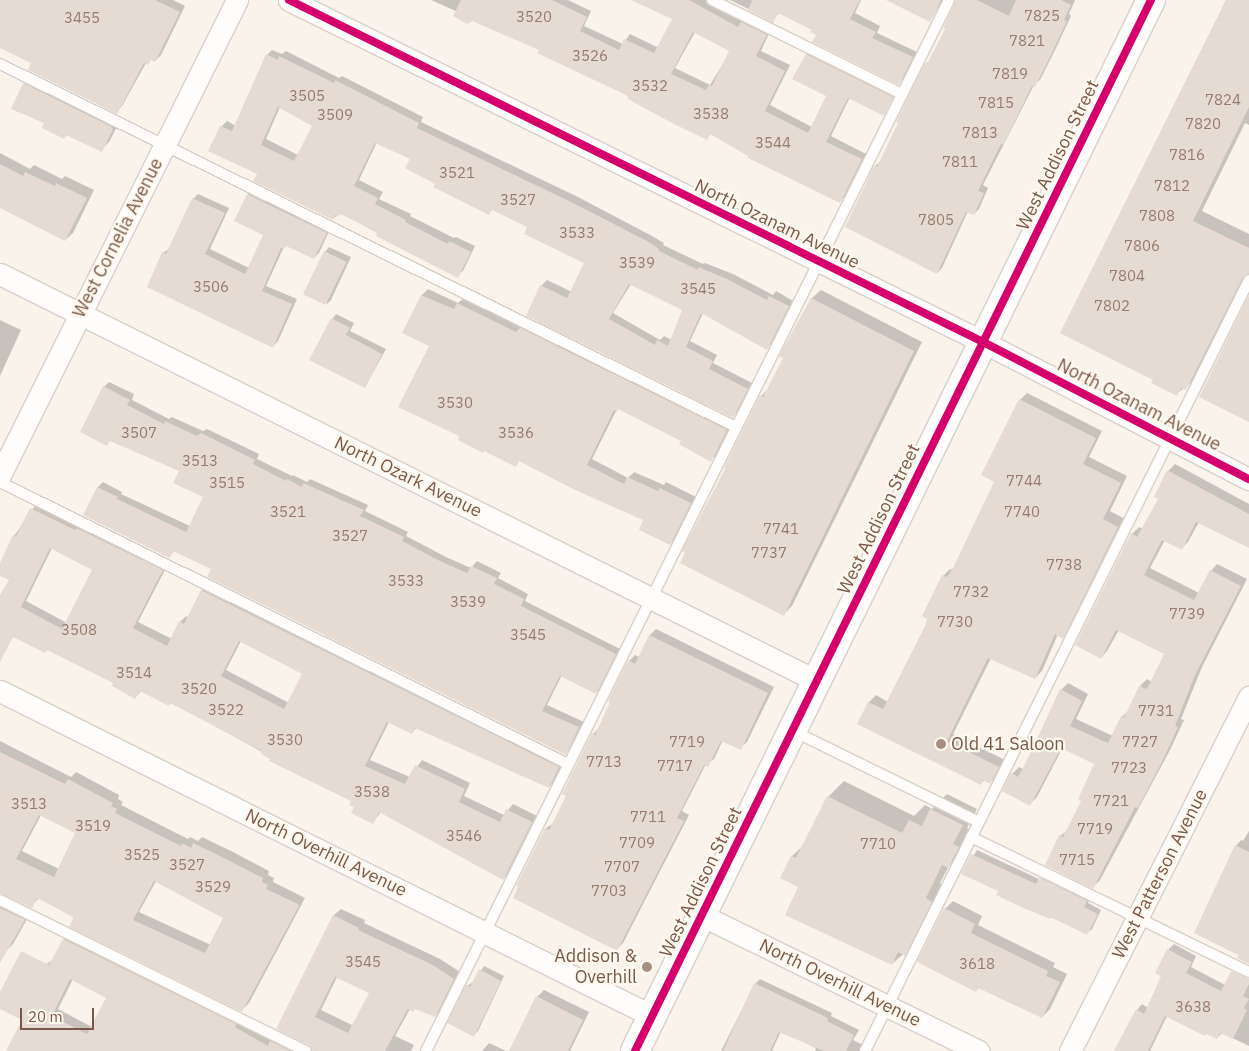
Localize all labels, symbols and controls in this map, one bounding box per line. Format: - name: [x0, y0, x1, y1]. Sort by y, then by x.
- house number: 7825: [1024, 7, 1060, 25]
- house number: 3520: [516, 8, 552, 26]
- house number: 3455: [64, 9, 100, 27]
- house number: 7821: [1009, 32, 1045, 50]
- house number: 3526: [572, 47, 608, 65]
- house number: 7819: [992, 65, 1028, 83]
- street label: West Addison Street: [1012, 76, 1104, 234]
- house number: 3532: [632, 77, 668, 95]
- house number: 3505: [289, 87, 325, 105]
- house number: 7824: [1205, 91, 1241, 109]
- house number: 7815: [978, 94, 1014, 112]
- house number: 3538: [693, 105, 729, 123]
- house number: 3509: [317, 106, 353, 124]
- house number: 7820: [1185, 115, 1221, 133]
- house number: 7813: [962, 124, 998, 142]
- house number: 3544: [755, 134, 791, 152]
- house number: 7816: [1169, 146, 1205, 164]
- house number: 7811: [942, 153, 978, 171]
- street label: West Cornelia Avenue: [68, 155, 168, 321]
- house number: 3521: [439, 164, 475, 182]
- street label: North Ozanam Avenue: [691, 175, 863, 273]
- house number: 7812: [1154, 177, 1190, 195]
- house number: 3527: [500, 191, 536, 209]
- house number: 7808: [1139, 207, 1175, 225]
- house number: 7805: [918, 211, 954, 229]
- house number: 3533: [559, 224, 595, 242]
- house number: 7806: [1124, 237, 1160, 255]
- house number: 3539: [619, 254, 655, 272]
- house number: 7804: [1109, 267, 1145, 285]
- house number: 3506: [193, 278, 229, 296]
- house number: 3545: [680, 280, 716, 298]
- house number: 7802: [1094, 297, 1130, 315]
- street label: North Ozanam Avenue: [1054, 354, 1224, 456]
- house number: 3530: [437, 394, 473, 412]
- house number: 3507: [121, 424, 157, 442]
- house number: 3536: [498, 424, 534, 442]
- street label: North Ozark Avenue: [331, 432, 485, 522]
- street label: West Addison Street: [833, 440, 925, 598]
- house number: 3513: [182, 452, 218, 470]
- house number: 7744: [1006, 472, 1042, 490]
- house number: 3515: [209, 474, 245, 492]
- house number: 3521: [270, 503, 306, 521]
- house number: 7740: [1004, 503, 1040, 521]
- house number: 7741: [763, 520, 799, 538]
- house number: 3527: [332, 527, 368, 545]
- house number: 7737: [751, 544, 787, 562]
- house number: 7738: [1046, 556, 1082, 574]
- house number: 3533: [388, 572, 424, 590]
- house number: 7732: [953, 583, 989, 601]
- house number: 3539: [450, 593, 486, 611]
- house number: 7739: [1169, 605, 1205, 623]
- house number: 7730: [937, 613, 973, 631]
- house number: 3508: [61, 621, 97, 639]
- house number: 3545: [510, 626, 546, 644]
- house number: 3514: [116, 664, 152, 682]
- house number: 3520: [181, 680, 217, 698]
- house number: 3522: [208, 701, 244, 719]
- house number: 7731: [1138, 702, 1174, 720]
- house number: 3530: [267, 731, 303, 749]
- house number: 7719: [669, 733, 705, 751]
- place label: Old 41 Saloon: [951, 733, 1065, 755]
- house number: 7727: [1122, 733, 1158, 751]
- marker: Old 41 Saloon: [935, 738, 947, 750]
- house number: 7713: [586, 753, 622, 771]
- house number: 7717: [657, 757, 693, 775]
- house number: 7723: [1111, 759, 1147, 777]
- house number: 3538: [354, 783, 390, 801]
- street label: West Patterson Avenue: [1108, 786, 1212, 962]
- house number: 7721: [1093, 792, 1129, 810]
- house number: 3513: [11, 795, 47, 813]
- street label: West Addison Street: [655, 803, 747, 961]
- street label: North Overhill Avenue: [242, 804, 410, 902]
- house number: 7711: [630, 808, 666, 826]
- house number: 3519: [75, 817, 111, 835]
- house number: 7719: [1077, 820, 1113, 838]
- house number: 3546: [446, 827, 482, 845]
- house number: 7709: [619, 834, 655, 852]
- house number: 7710: [860, 835, 896, 853]
- house number: 3525: [124, 846, 160, 864]
- house number: 7715: [1059, 851, 1095, 869]
- house number: 3527: [169, 856, 205, 874]
- house number: 7707: [604, 858, 640, 876]
- house number: 3529: [195, 878, 231, 896]
- house number: 7703: [591, 882, 627, 900]
- street label: North Overhill Avenue: [756, 934, 924, 1032]
- place label: Addison & Overhill: [554, 946, 637, 989]
- house number: 3545: [345, 953, 381, 971]
- house number: 3618: [959, 955, 995, 973]
- marker: Addison & Overhill: [641, 961, 653, 973]
- scale bar: [22, 998, 96, 1030]
- house number: 3638: [1175, 998, 1211, 1016]
- text: 20 m: [28, 1007, 63, 1026]

